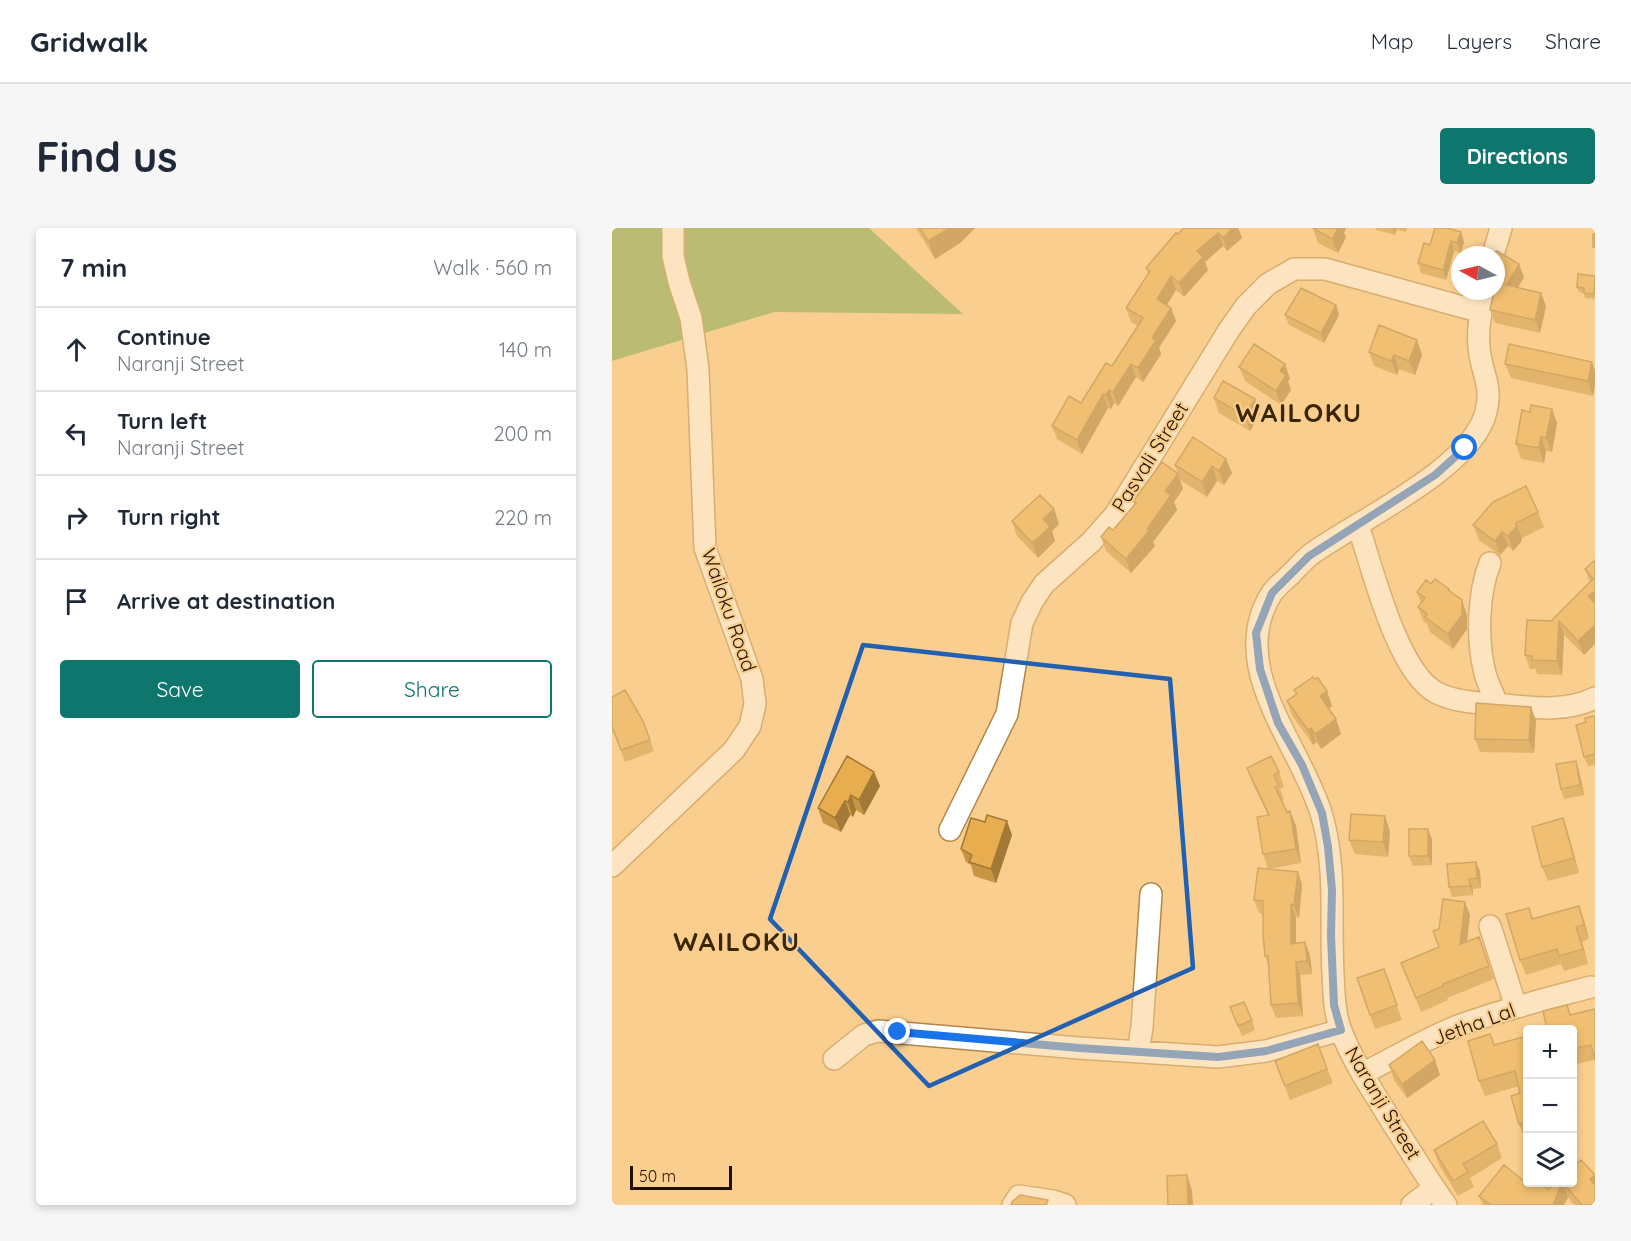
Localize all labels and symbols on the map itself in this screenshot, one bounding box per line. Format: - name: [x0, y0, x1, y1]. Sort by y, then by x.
- north arrow: [1451, 246, 1505, 300]
- district label: WAILOKU: [1235, 396, 1363, 429]
- street label: Pasvali Street: [1106, 397, 1193, 516]
- route start: [1451, 434, 1477, 460]
- street label: Wailoku Road: [697, 545, 762, 675]
- district label: WAILOKU: [673, 925, 801, 958]
- street label: Jetha Lal: [1429, 997, 1518, 1050]
- route end: [884, 1018, 910, 1044]
- street label: Naranji Street: [1340, 1042, 1427, 1164]
- scale bar: [630, 1163, 732, 1190]

